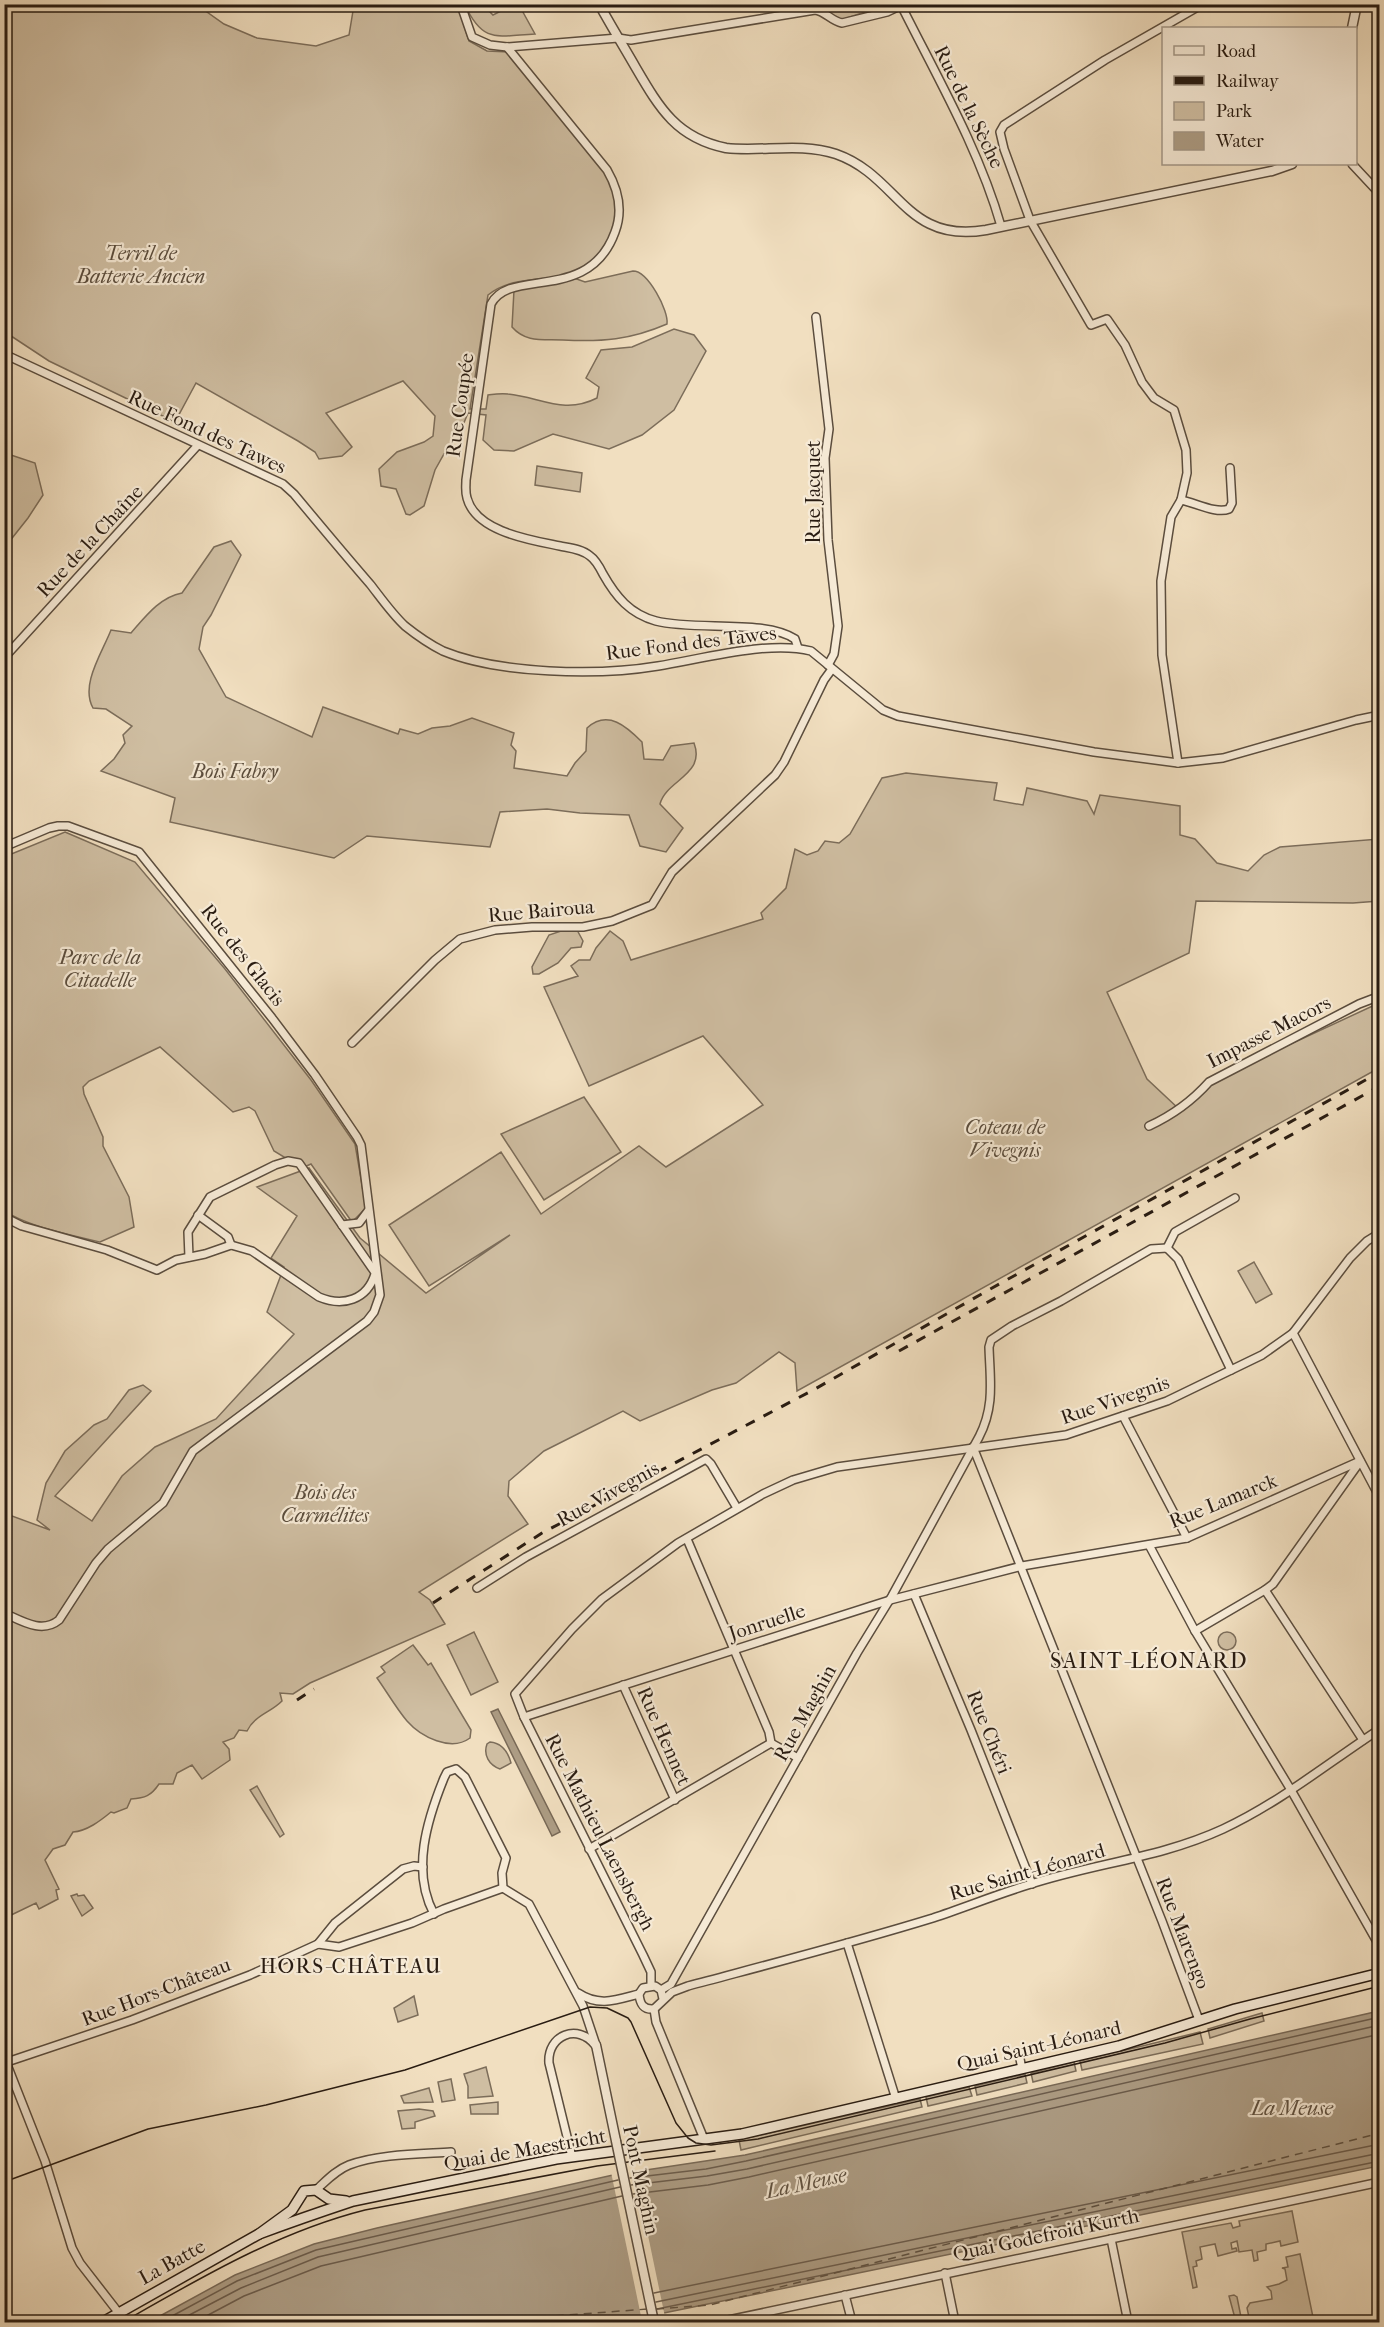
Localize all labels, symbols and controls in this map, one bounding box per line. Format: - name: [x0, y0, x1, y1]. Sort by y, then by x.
- legend: [1162, 27, 1357, 165]
- text: Road: [1216, 41, 1256, 62]
- street label: Rue de la Sèche: [929, 42, 1009, 172]
- text: Railway: [1216, 71, 1280, 92]
- text: Park: [1216, 101, 1253, 122]
- text: Water: [1215, 131, 1264, 152]
- park label: Terril de Batterie Ancien: [76, 242, 205, 288]
- street label: Rue Coupée: [441, 351, 479, 459]
- street label: Rue Fond des Tawes: [124, 385, 290, 479]
- street label: Rue Jacquet: [802, 440, 825, 544]
- street label: Rue de la Chaîne: [32, 480, 148, 602]
- street label: Rue Fond des Tawes: [604, 621, 778, 665]
- park label: Bois Fabry: [191, 760, 279, 783]
- street label: Rue Bairoua: [487, 895, 596, 927]
- street label: Rue des Glacis: [196, 899, 290, 1011]
- park label: Parc de la Citadelle: [58, 946, 141, 992]
- street label: Impasse Macors: [1203, 991, 1335, 1073]
- park label: Coteau de Vivegnis: [965, 1116, 1046, 1162]
- street label: Rue Vivegnis: [1058, 1371, 1172, 1429]
- street label: Rue Vivegnis: [553, 1456, 663, 1532]
- street label: Rue Lamarck: [1166, 1469, 1281, 1533]
- park label: Bois des Carmélites: [281, 1481, 370, 1527]
- street label: Jonruelle: [724, 1599, 808, 1646]
- district label: SAINT-LÉONARD: [1050, 1647, 1248, 1674]
- street label: Rue Maghin: [769, 1660, 841, 1765]
- street label: Rue Hennet: [632, 1683, 696, 1789]
- street label: Rue Chéri: [962, 1687, 1016, 1777]
- street label: Rue Mathieu Laensbergh: [540, 1730, 660, 1935]
- street label: Rue Saint-Léonard: [946, 1838, 1109, 1905]
- street label: Rue Marengo: [1151, 1874, 1215, 1992]
- street label: Rue Hors-Château: [78, 1953, 234, 2031]
- district label: HORS-CHÂTEAU: [260, 1954, 442, 1978]
- street label: Quai Saint-Léonard: [955, 2016, 1124, 2076]
- water label: La Meuse: [1249, 2096, 1334, 2120]
- street label: Pont Maghin: [618, 2123, 664, 2237]
- street label: Quai de Maestricht: [442, 2124, 608, 2176]
- water label: La Meuse: [761, 2163, 849, 2204]
- street label: Quai Godefroid Kurth: [951, 2204, 1142, 2266]
- street label: La Batte: [135, 2234, 209, 2290]

